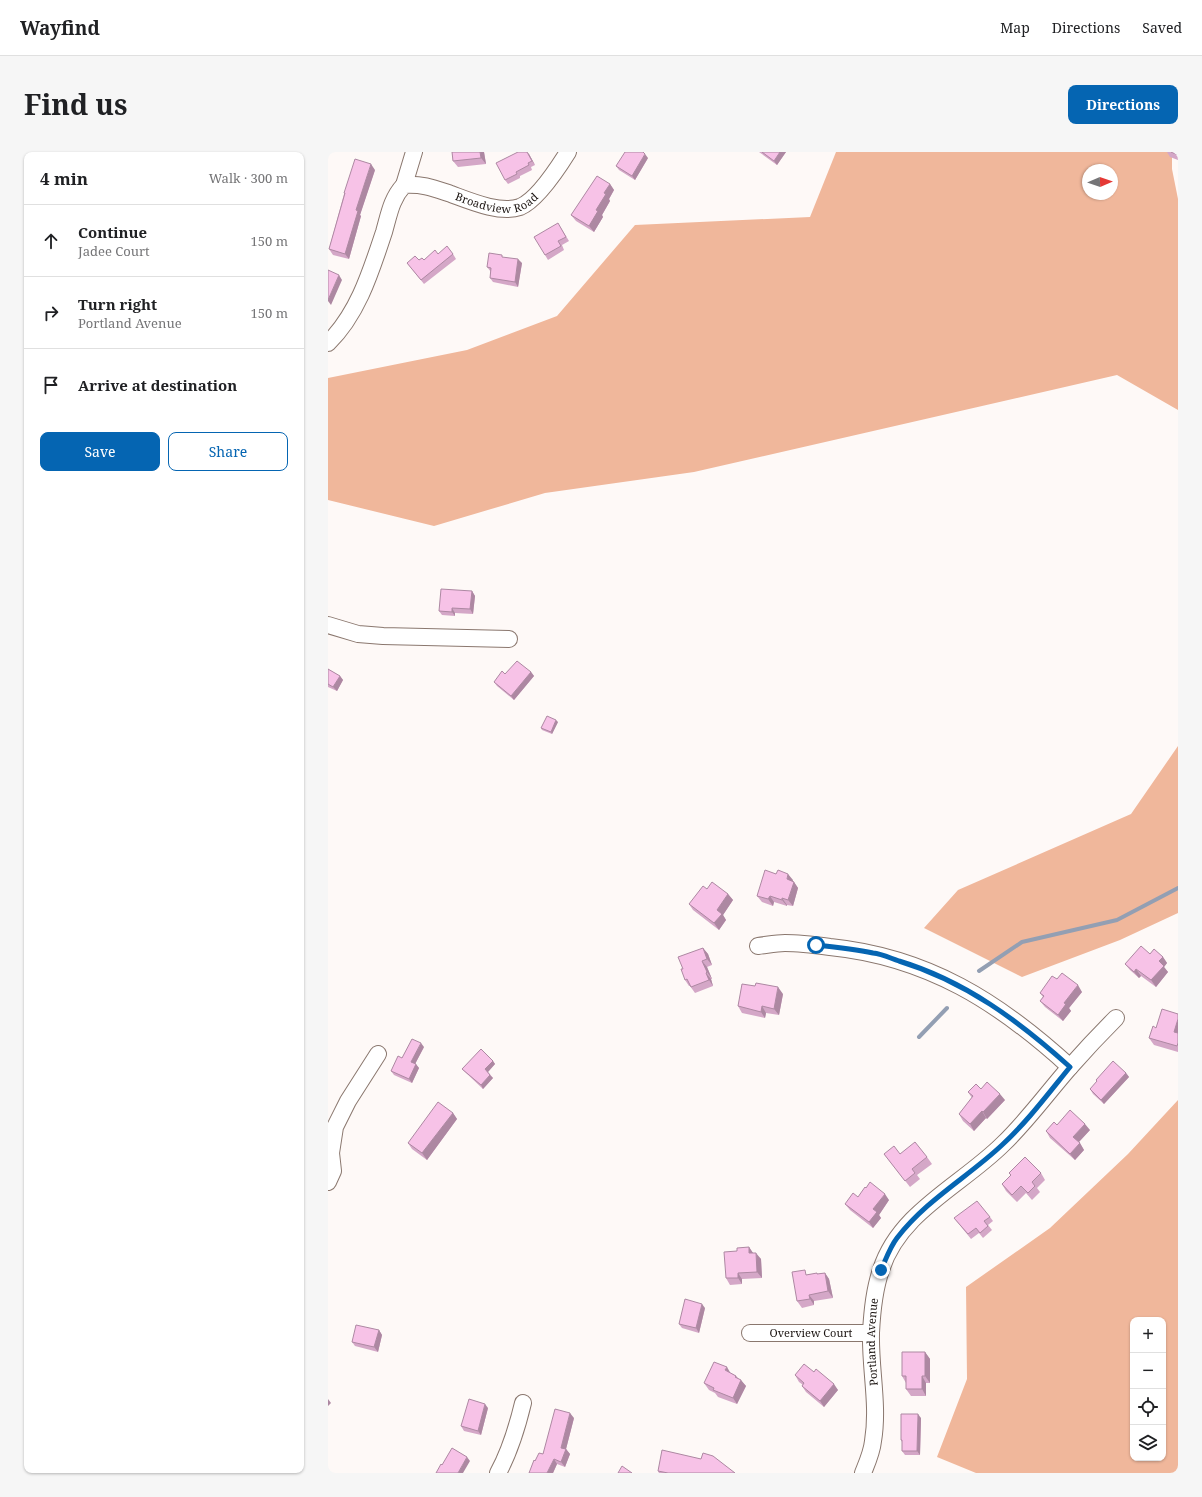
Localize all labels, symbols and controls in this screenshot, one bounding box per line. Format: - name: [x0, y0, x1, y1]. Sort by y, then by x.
- text: Wayfind: [20, 15, 100, 41]
- text: Map: [1000, 18, 1030, 37]
- text: Directions: [1052, 18, 1120, 37]
- text: Saved: [1142, 18, 1182, 37]
- text: Find us: [24, 85, 128, 123]
- button: Directions: [1068, 85, 1178, 124]
- north arrow: [1082, 164, 1118, 200]
- text: 4 min: [40, 167, 88, 190]
- text: Walk · 300 m: [209, 169, 288, 187]
- street label: Broadview Road: [452, 184, 538, 200]
- text: Broadview Road: [453, 188, 541, 216]
- text: Continue: [78, 222, 147, 242]
- icon: ahead: [40, 230, 62, 252]
- text: 150 m: [251, 232, 288, 250]
- text: Jadee Court: [78, 242, 150, 260]
- text: Turn right: [78, 294, 157, 314]
- icon: right: [40, 302, 62, 324]
- text: 150 m: [251, 304, 288, 322]
- text: Portland Avenue: [78, 314, 182, 332]
- icon: arrive: [40, 374, 62, 396]
- text: Arrive at destination: [78, 375, 237, 395]
- button: Save: [40, 432, 160, 471]
- button: Share: [168, 432, 288, 471]
- route start: [807, 936, 825, 954]
- route end: [872, 1261, 890, 1279]
- street label: Portland Avenue: [863, 1297, 881, 1386]
- map controls: [1130, 1317, 1166, 1461]
- button: +: [1130, 1317, 1166, 1353]
- street label: Overview Court: [770, 1325, 853, 1340]
- button: −: [1130, 1353, 1166, 1389]
- button: locate: [1130, 1389, 1166, 1425]
- button: layers: [1130, 1425, 1166, 1461]

